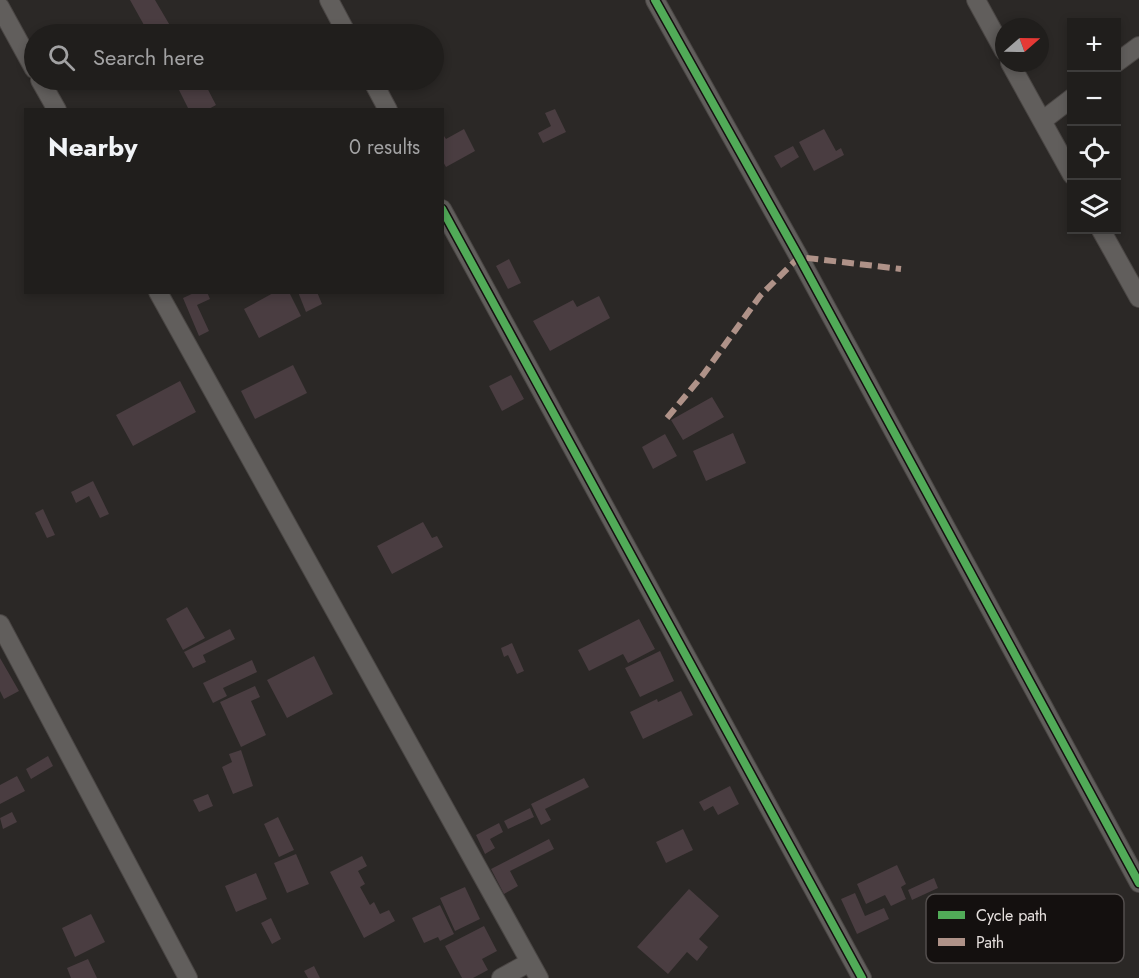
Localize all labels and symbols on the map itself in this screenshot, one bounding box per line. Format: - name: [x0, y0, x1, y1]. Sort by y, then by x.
- north arrow: [995, 18, 1049, 72]
- legend: [926, 894, 1124, 963]
- text: Cycle path: [976, 904, 1047, 927]
- text: Path: [976, 931, 1004, 954]

